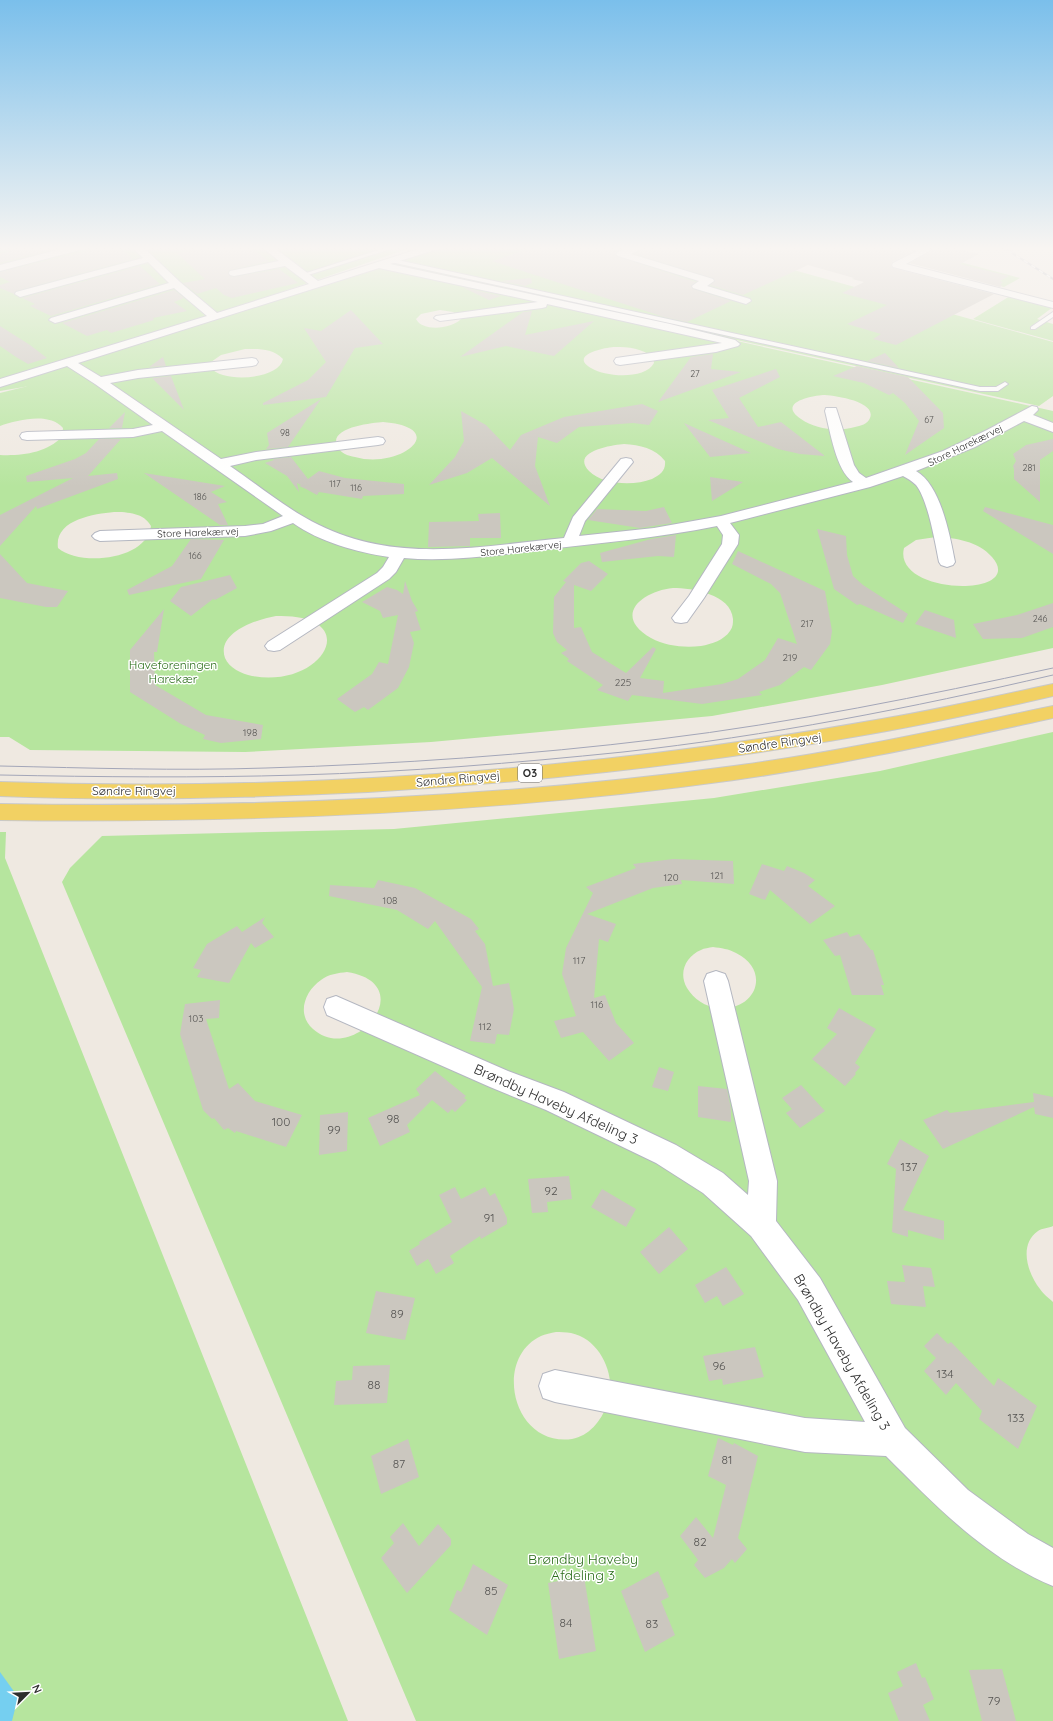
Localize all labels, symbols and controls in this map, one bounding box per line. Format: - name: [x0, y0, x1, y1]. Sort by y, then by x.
- house number: 27: [690, 368, 700, 379]
- house number: 67: [924, 414, 934, 425]
- street label: Store Harekærvej: [926, 422, 1005, 469]
- house number: 98: [280, 427, 290, 438]
- house number: 281: [1022, 462, 1036, 473]
- house number: 117: [329, 478, 341, 489]
- house number: 116: [350, 482, 362, 493]
- house number: 186: [193, 491, 207, 502]
- street label: Store Harekærvej: [157, 525, 239, 540]
- street label: Store Harekærvej: [480, 538, 562, 559]
- house number: 166: [188, 550, 202, 561]
- house number: 246: [1033, 613, 1047, 624]
- house number: 217: [801, 618, 814, 629]
- house number: 219: [783, 651, 798, 664]
- park label: Haveforeningen Harekær: [129, 657, 217, 686]
- house number: 225: [615, 676, 631, 689]
- house number: 198: [243, 726, 257, 739]
- street label: Søndre Ringvej: [737, 729, 823, 756]
- road number: O3: [518, 764, 542, 782]
- street label: Søndre Ringvej: [415, 767, 500, 790]
- street label: Søndre Ringvej: [92, 783, 176, 798]
- house number: 121: [711, 869, 723, 882]
- house number: 120: [663, 871, 679, 884]
- house number: 108: [382, 894, 398, 907]
- house number: 117: [573, 954, 585, 967]
- house number: 116: [591, 998, 604, 1011]
- house number: 103: [189, 1012, 203, 1025]
- house number: 112: [479, 1020, 492, 1033]
- street label: Brøndby Haveby Afdeling 3: [471, 1060, 641, 1148]
- house number: 98: [386, 1111, 400, 1126]
- house number: 100: [272, 1114, 290, 1129]
- house number: 99: [327, 1122, 341, 1137]
- house number: 137: [901, 1159, 917, 1174]
- house number: 92: [544, 1183, 558, 1198]
- house number: 91: [483, 1210, 495, 1225]
- street label: Brøndby Haveby Afdeling 3: [790, 1270, 894, 1434]
- house number: 89: [390, 1306, 404, 1321]
- house number: 96: [712, 1358, 726, 1373]
- house number: 134: [936, 1366, 954, 1381]
- house number: 88: [368, 1377, 380, 1392]
- house number: 133: [1007, 1410, 1025, 1425]
- house number: 81: [722, 1452, 732, 1467]
- house number: 87: [393, 1456, 405, 1471]
- house number: 82: [693, 1534, 707, 1549]
- park label: Brøndby Haveby Afdeling 3: [528, 1550, 638, 1584]
- house number: 85: [484, 1583, 498, 1598]
- house number: 84: [560, 1615, 572, 1630]
- house number: 83: [646, 1616, 658, 1631]
- north arrow: [8, 1673, 48, 1713]
- text: N: [29, 1682, 45, 1695]
- house number: 79: [988, 1693, 1001, 1708]

